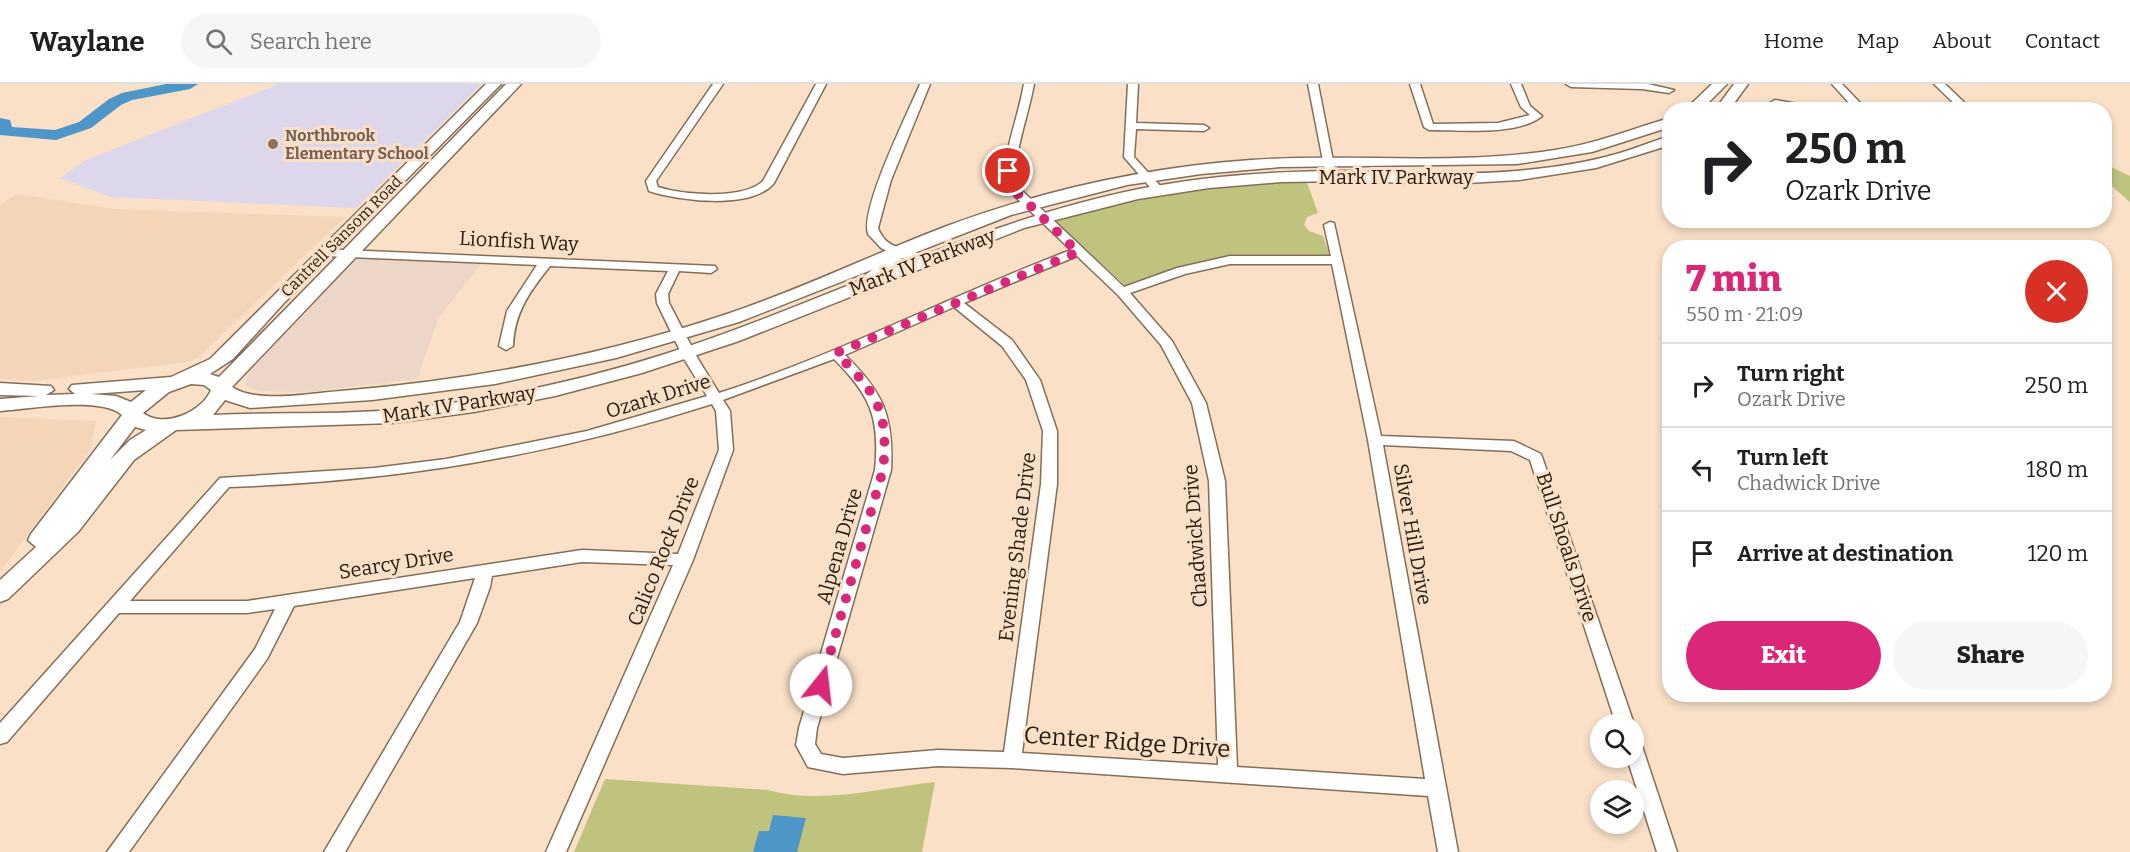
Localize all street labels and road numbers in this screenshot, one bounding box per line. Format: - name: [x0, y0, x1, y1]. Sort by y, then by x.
- street label: Mark IV Parkway: [1318, 165, 1474, 189]
- street label: Cantrell Sansom Road: [277, 171, 406, 301]
- street label: Mark IV Parkway: [845, 223, 999, 301]
- street label: Lionfish Way: [459, 226, 580, 256]
- street label: Ozark Drive: [603, 369, 713, 423]
- street label: Mark IV Parkway: [381, 380, 538, 428]
- street label: Evening Shade Drive: [993, 451, 1041, 643]
- street label: Silver Hill Drive: [1389, 461, 1437, 607]
- street label: Chadwick Drive: [1178, 464, 1212, 608]
- street label: Bull Shoals Drive: [1531, 469, 1603, 625]
- street label: Calico Rock Drive: [622, 473, 704, 629]
- street label: Alpena Drive: [811, 485, 867, 607]
- street label: Searcy Drive: [337, 542, 455, 584]
- street label: Center Ridge Drive: [1023, 721, 1231, 763]

